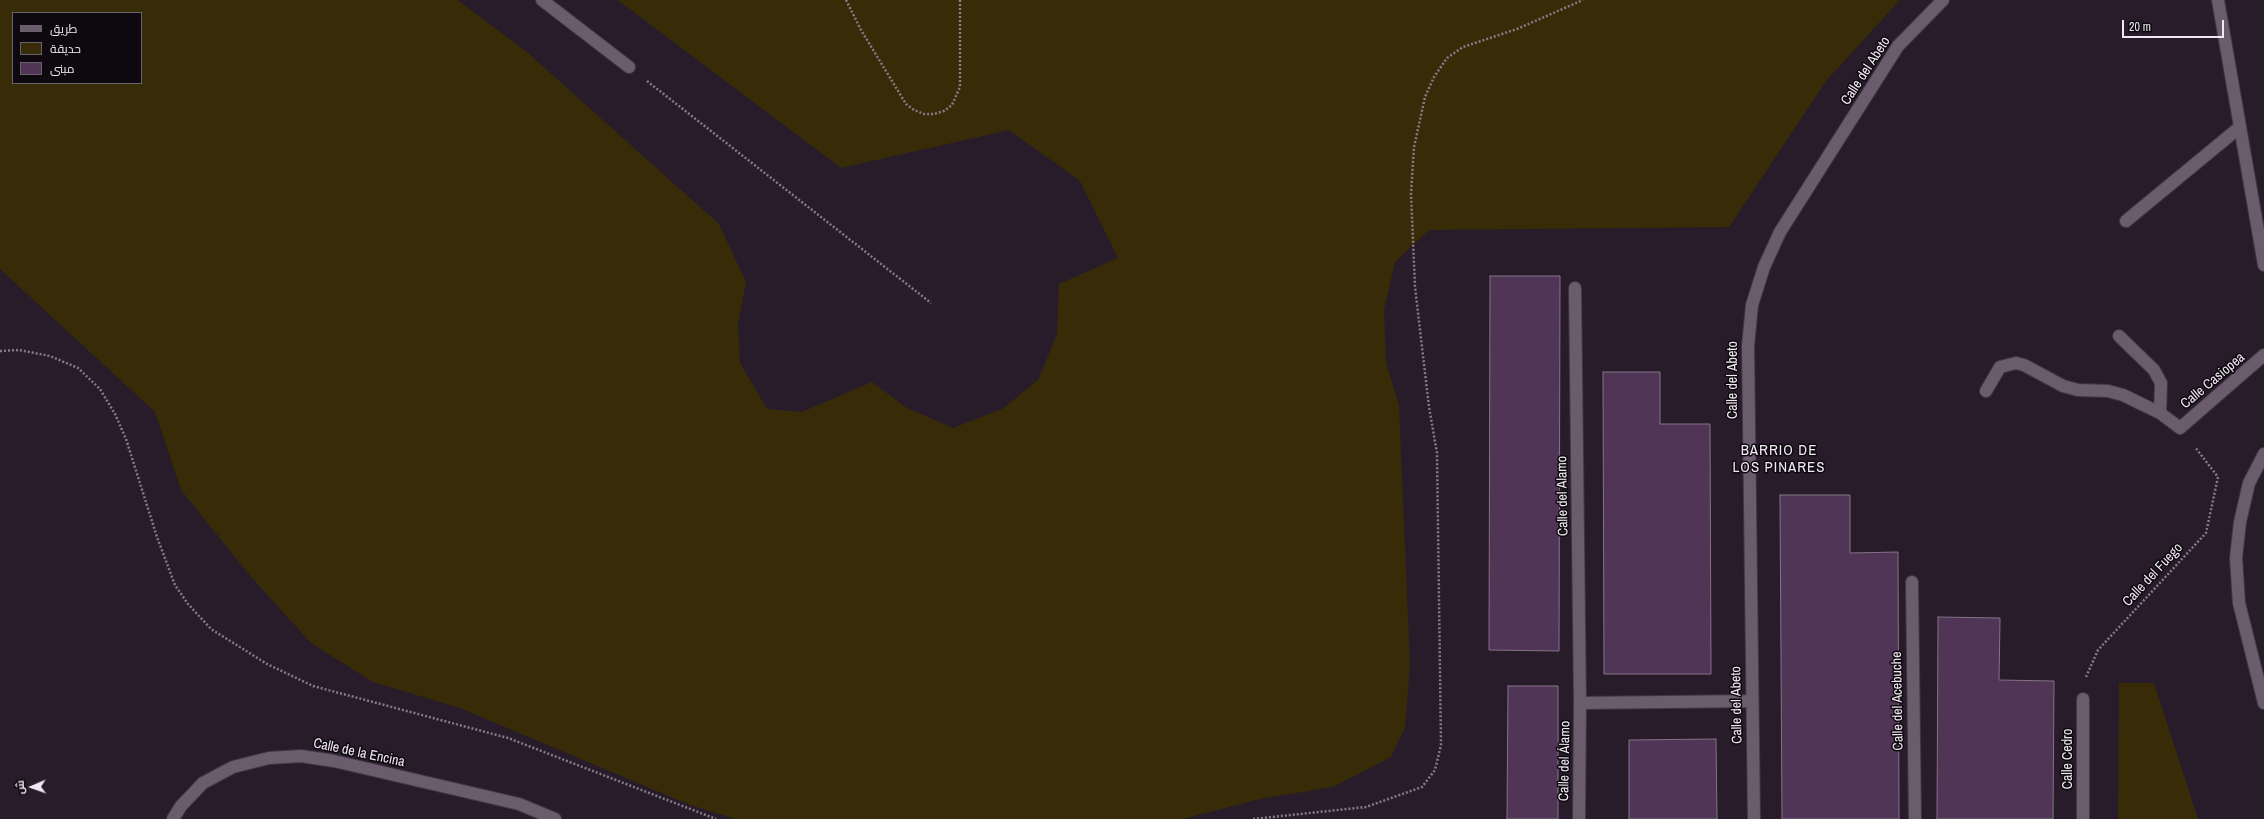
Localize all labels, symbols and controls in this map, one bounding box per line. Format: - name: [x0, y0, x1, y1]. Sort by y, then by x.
- legend: [12, 12, 142, 84]
- scale bar: [2124, 12, 2226, 38]
- text: 20 m: [2129, 19, 2151, 35]
- text: طريق: [50, 21, 77, 37]
- street label: Calle del Abeto: [1838, 34, 1894, 108]
- text: حديقة: [50, 41, 81, 57]
- text: مبنى: [50, 61, 75, 77]
- street label: Calle del Abeto: [1725, 341, 1741, 419]
- street label: Calle Casiopea: [2178, 349, 2248, 413]
- district label: BARRIO DE LOS PINARES: [1732, 442, 1826, 477]
- street label: Calle del Alamo: [1554, 456, 1572, 536]
- street label: Calle del Fuego: [2119, 540, 2187, 610]
- street label: Calle del Acebuche: [1889, 651, 1907, 751]
- street label: Calle del Abeto: [1728, 666, 1746, 744]
- street label: Calle del Álamo: [1556, 721, 1574, 801]
- street label: Calle Cedro: [2060, 729, 2076, 789]
- street label: Calle de la Encina: [312, 735, 406, 771]
- north arrow: [12, 767, 52, 807]
- text: ش: [13, 780, 27, 795]

